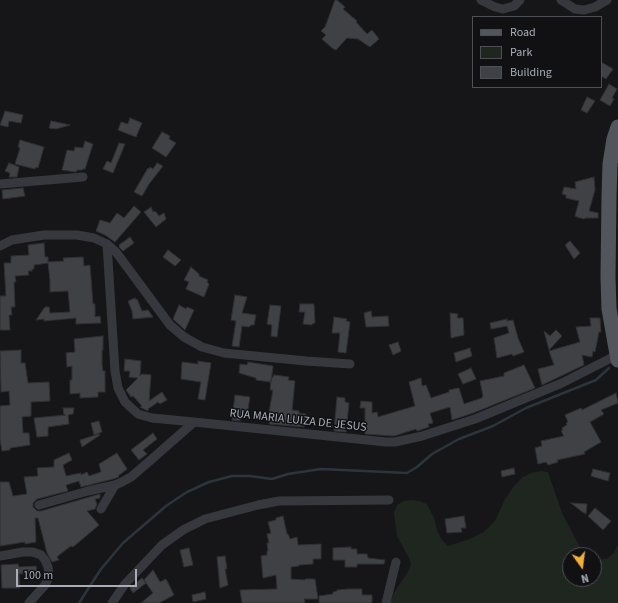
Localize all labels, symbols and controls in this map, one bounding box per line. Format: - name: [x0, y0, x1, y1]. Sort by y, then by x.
- legend: [472, 16, 602, 88]
- text: Road: [510, 24, 536, 41]
- text: Park: [510, 44, 532, 61]
- text: Building: [510, 64, 552, 81]
- street label: RUA MARIA LUIZA DE JESUS: [229, 407, 367, 435]
- north arrow: [562, 547, 602, 587]
- scale bar: [18, 561, 139, 587]
- text: 100 m: [23, 567, 53, 584]
- text: N: [579, 570, 590, 586]

